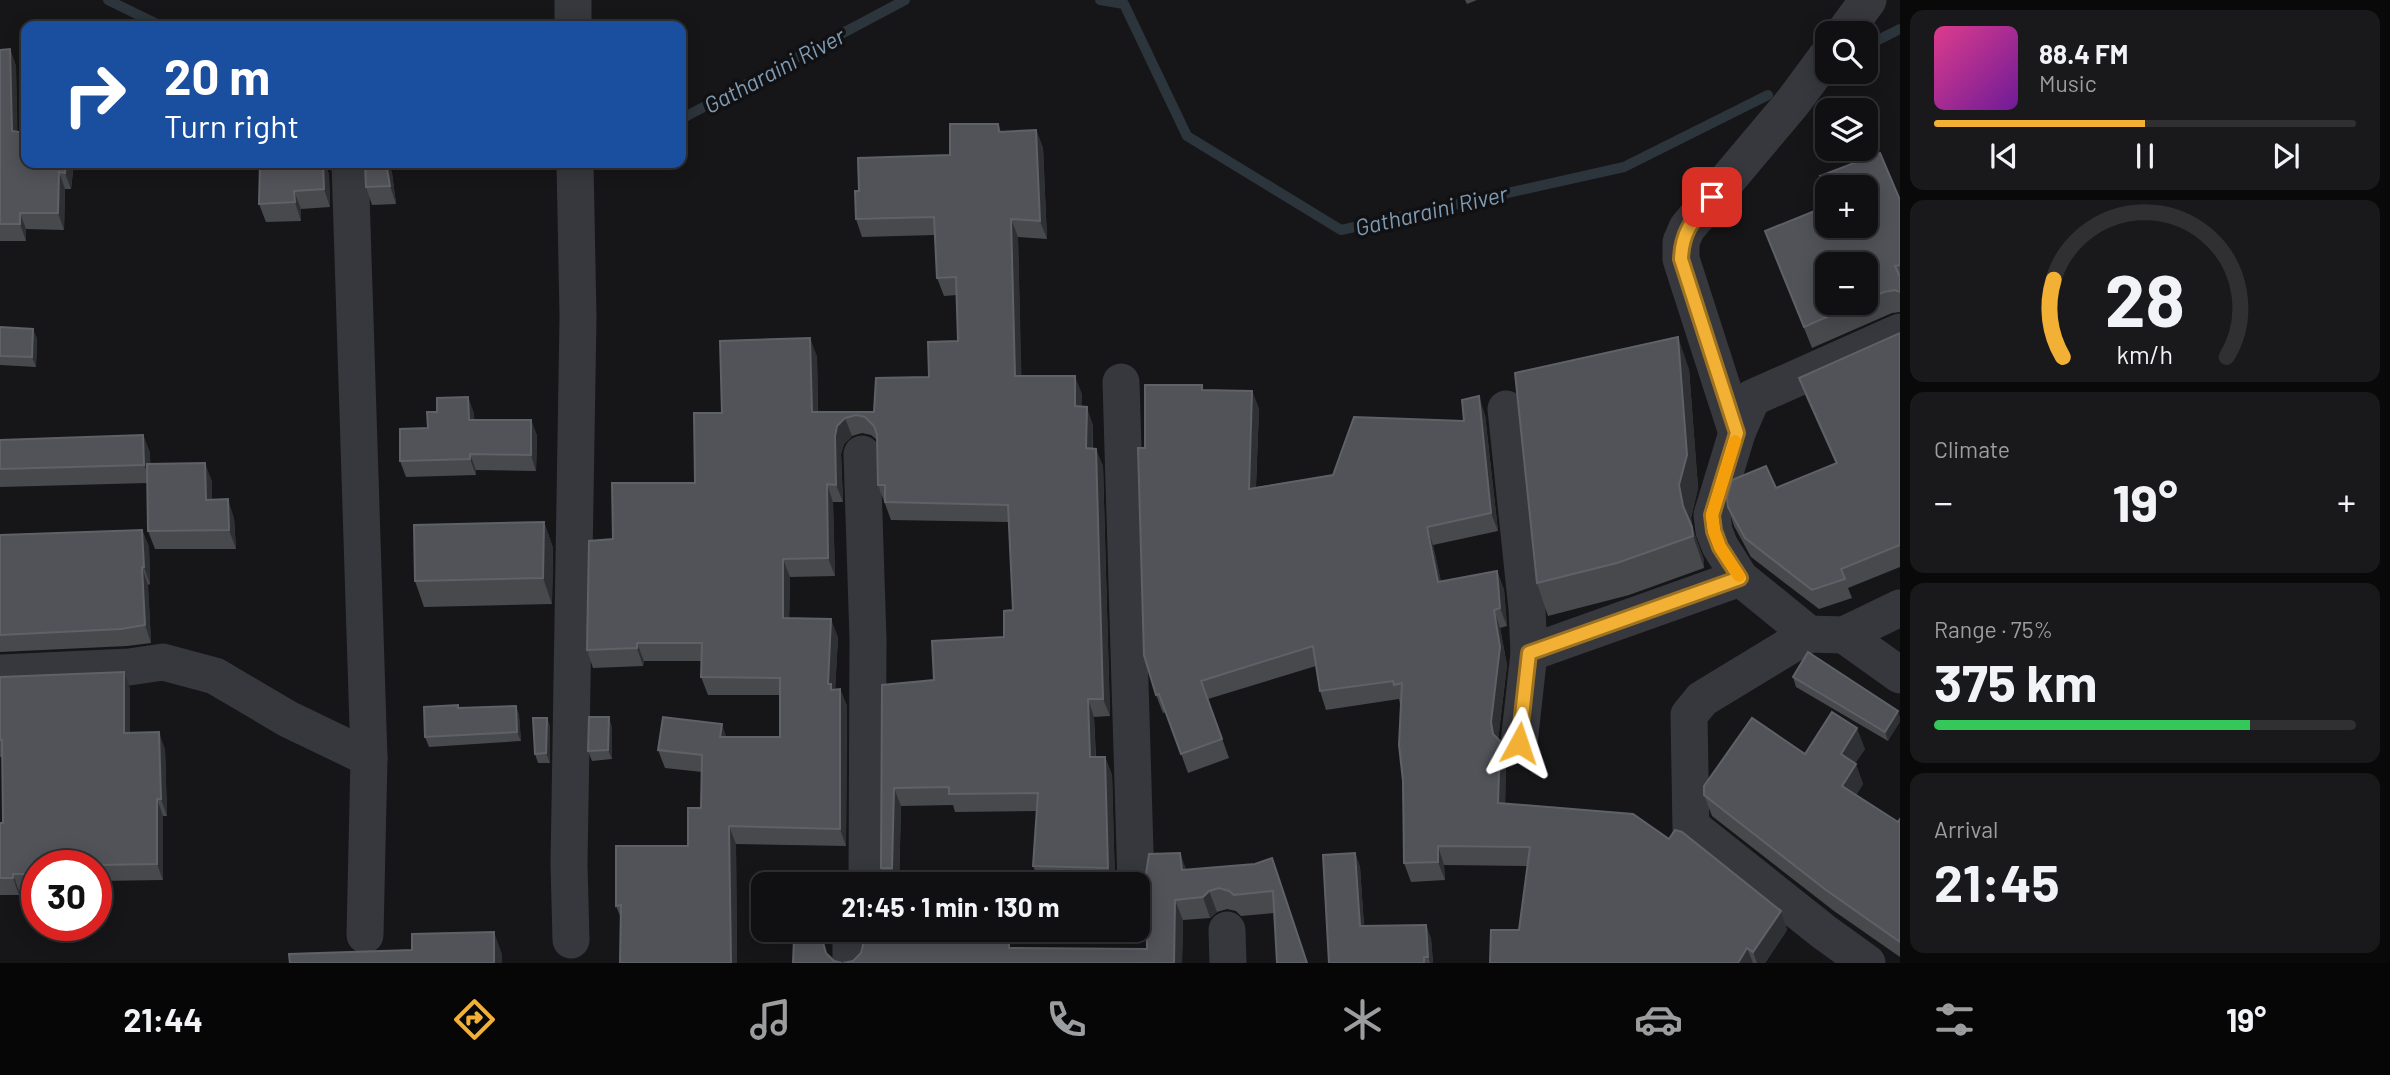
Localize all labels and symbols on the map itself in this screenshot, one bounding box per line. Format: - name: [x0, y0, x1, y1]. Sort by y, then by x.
- water label: Gatharaini River: [699, 21, 850, 119]
- pin: [1682, 167, 1742, 227]
- water label: Gatharaini River: [1352, 179, 1511, 241]
- position arrow: [1482, 706, 1556, 780]
- speed limit sign: 30: [21, 850, 112, 941]

